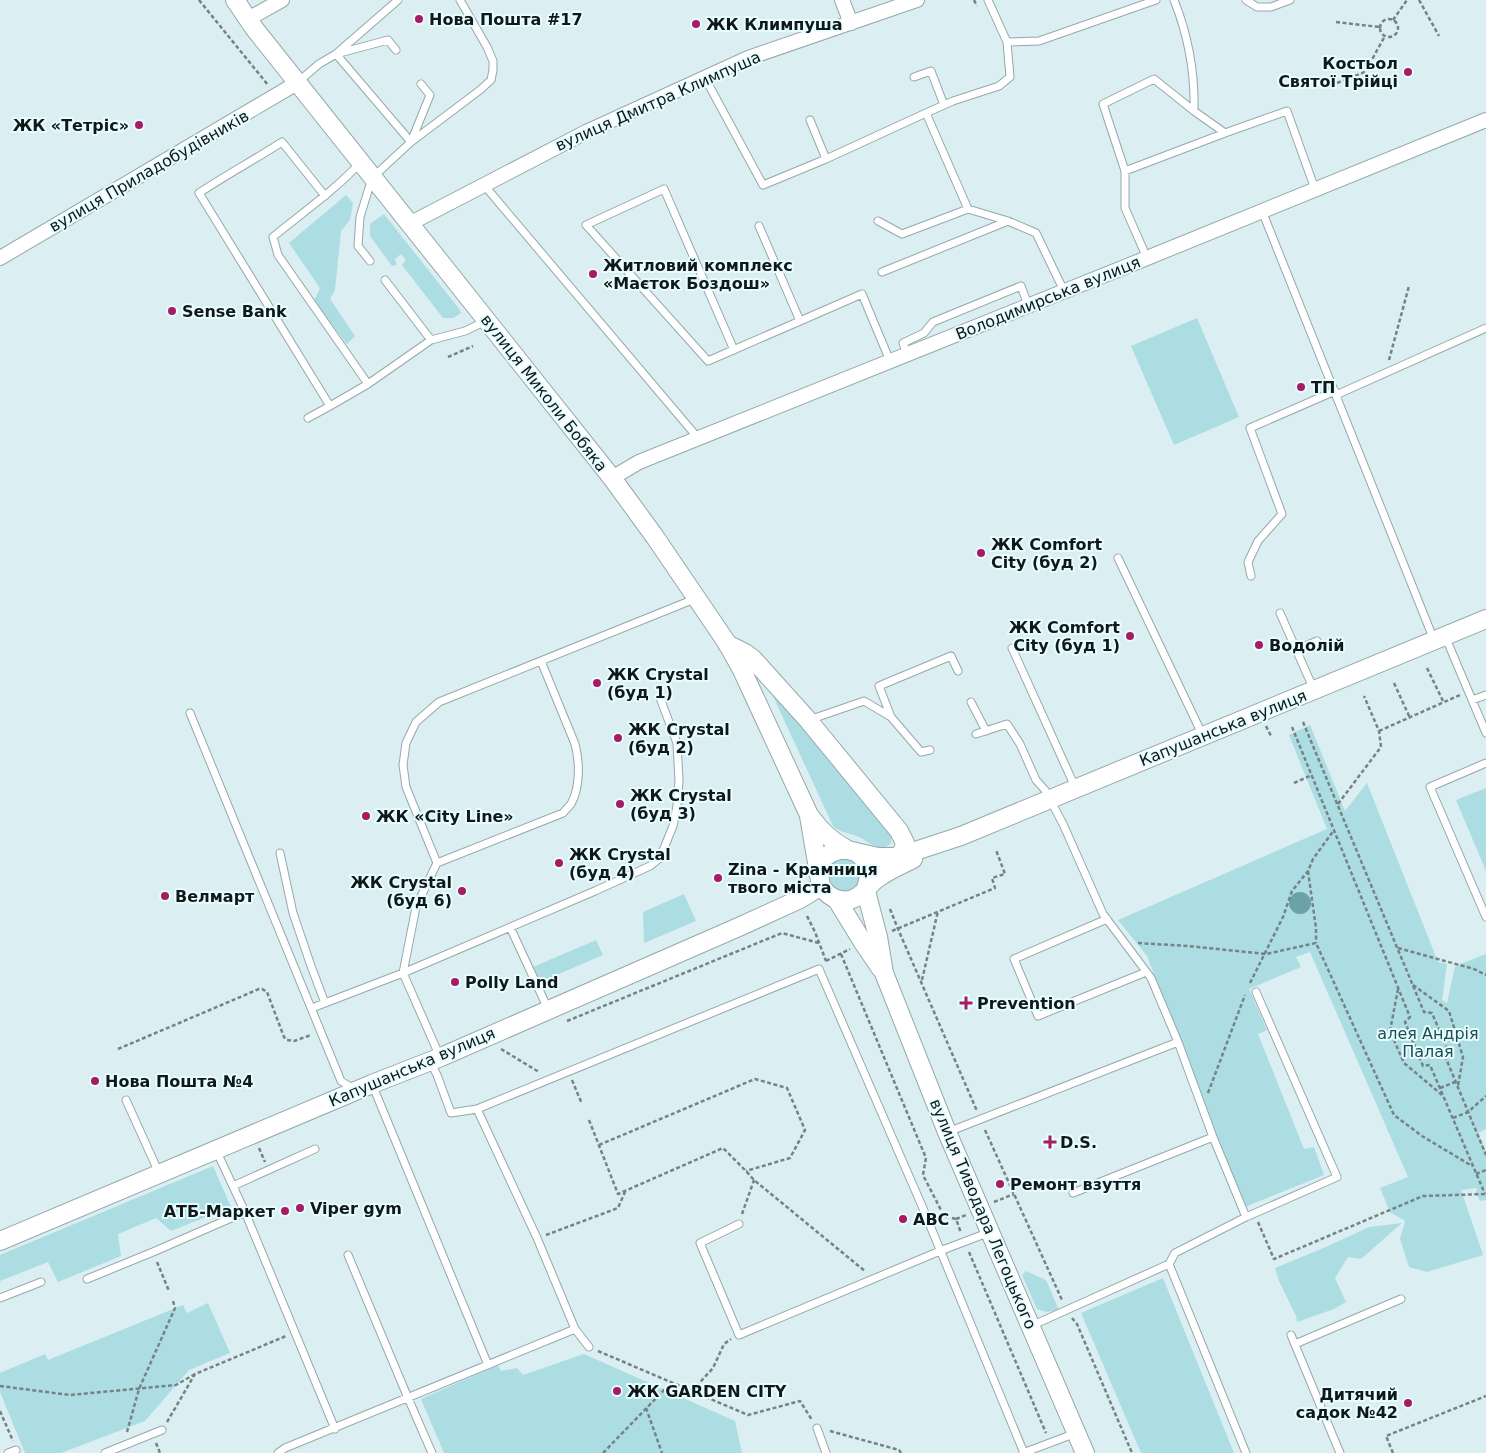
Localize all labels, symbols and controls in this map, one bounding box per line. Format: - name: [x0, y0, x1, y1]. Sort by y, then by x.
- place label: Нова Пошта #17: [429, 10, 583, 29]
- marker: Нова Пошта #17: [413, 13, 425, 25]
- place label: ЖК Климпуша: [706, 15, 843, 34]
- marker: ЖК Климпуша: [690, 18, 702, 30]
- street label: вулиця Дмитра Климпуша: [552, 47, 764, 155]
- place label: Костьол Святої Трійці: [1278, 54, 1398, 91]
- marker: Костьол Святої Трійці: [1402, 66, 1414, 78]
- street label: вулиця Приладобудівників: [46, 106, 252, 236]
- place label: ЖК «Тетріс»: [13, 116, 129, 135]
- marker: ЖК «Тетріс»: [133, 119, 145, 131]
- street label: Володимирська вулиця: [953, 252, 1143, 344]
- place label: Житловий комплекс «Маєток Боздош»: [603, 256, 793, 293]
- marker: Житловий комплекс «Маєток Боздош»: [587, 268, 599, 280]
- place label: Sense Bank: [182, 302, 287, 321]
- marker: Sense Bank: [166, 305, 178, 317]
- street label: вулиця Миколи Бобяка: [477, 311, 611, 475]
- place label: ТП: [1311, 378, 1335, 397]
- marker: ТП: [1295, 381, 1307, 393]
- place label: ЖК Comfort City (буд 2): [991, 535, 1102, 572]
- marker: ЖК Comfort City (буд 2): [975, 547, 987, 559]
- place label: ЖК Comfort City (буд 1): [1009, 618, 1120, 655]
- marker: ЖК Comfort City (буд 1): [1124, 630, 1136, 642]
- place label: Водолій: [1269, 636, 1345, 655]
- marker: Водолій: [1253, 639, 1265, 651]
- place label: ЖК Crystal (буд 1): [607, 665, 709, 702]
- marker: ЖК Crystal (буд 1): [591, 677, 603, 689]
- street label: Капушанська вулиця: [1137, 686, 1309, 770]
- place label: ЖК Crystal (буд 2): [628, 720, 730, 757]
- marker: ЖК Crystal (буд 2): [612, 732, 624, 744]
- place label: ЖК Crystal (буд 3): [630, 786, 732, 823]
- marker: ЖК Crystal (буд 3): [614, 798, 626, 810]
- place label: ЖК «City Line»: [376, 807, 514, 826]
- marker: ЖК «City Line»: [360, 810, 372, 822]
- place label: ЖК Crystal (буд 4): [569, 845, 671, 882]
- marker: ЖК Crystal (буд 4): [553, 857, 565, 869]
- place label: Zina - Крамниця твого міста: [728, 860, 878, 897]
- marker: Zina - Крамниця твого міста: [712, 872, 724, 884]
- place label: ЖК Crystal (буд 6): [350, 873, 452, 910]
- marker: ЖК Crystal (буд 6): [456, 885, 468, 897]
- place label: Велмарт: [175, 887, 255, 906]
- marker: Велмарт: [159, 890, 171, 902]
- place label: Polly Land: [465, 973, 559, 992]
- marker: Polly Land: [449, 976, 461, 988]
- place label: Prevention: [977, 994, 1076, 1013]
- marker: Prevention: [959, 996, 973, 1010]
- street label: Капушанська вулиця: [326, 1023, 498, 1111]
- park label: алея Андрія Палая: [1377, 1024, 1479, 1061]
- place label: Нова Пошта №4: [105, 1072, 253, 1091]
- marker: Нова Пошта №4: [89, 1075, 101, 1087]
- street label: вулиця Тиводара Легоцького: [926, 1096, 1040, 1332]
- place label: D.S.: [1060, 1133, 1097, 1152]
- marker: D.S.: [1044, 1136, 1056, 1148]
- place label: Ремонт взуття: [1010, 1175, 1141, 1194]
- marker: Ремонт взуття: [994, 1178, 1006, 1190]
- place label: Viper gym: [310, 1199, 402, 1218]
- place label: АТБ-Маркет: [164, 1202, 276, 1221]
- marker: Viper gym: [294, 1202, 306, 1214]
- marker: АТБ-Маркет: [279, 1205, 291, 1217]
- place label: ABC: [913, 1210, 949, 1229]
- marker: ABC: [897, 1213, 909, 1225]
- place label: ЖК GARDEN CITY: [627, 1382, 787, 1401]
- marker: ЖК GARDEN CITY: [611, 1385, 623, 1397]
- place label: Дитячий садок №42: [1296, 1385, 1398, 1422]
- marker: Дитячий садок №42: [1402, 1397, 1414, 1409]

